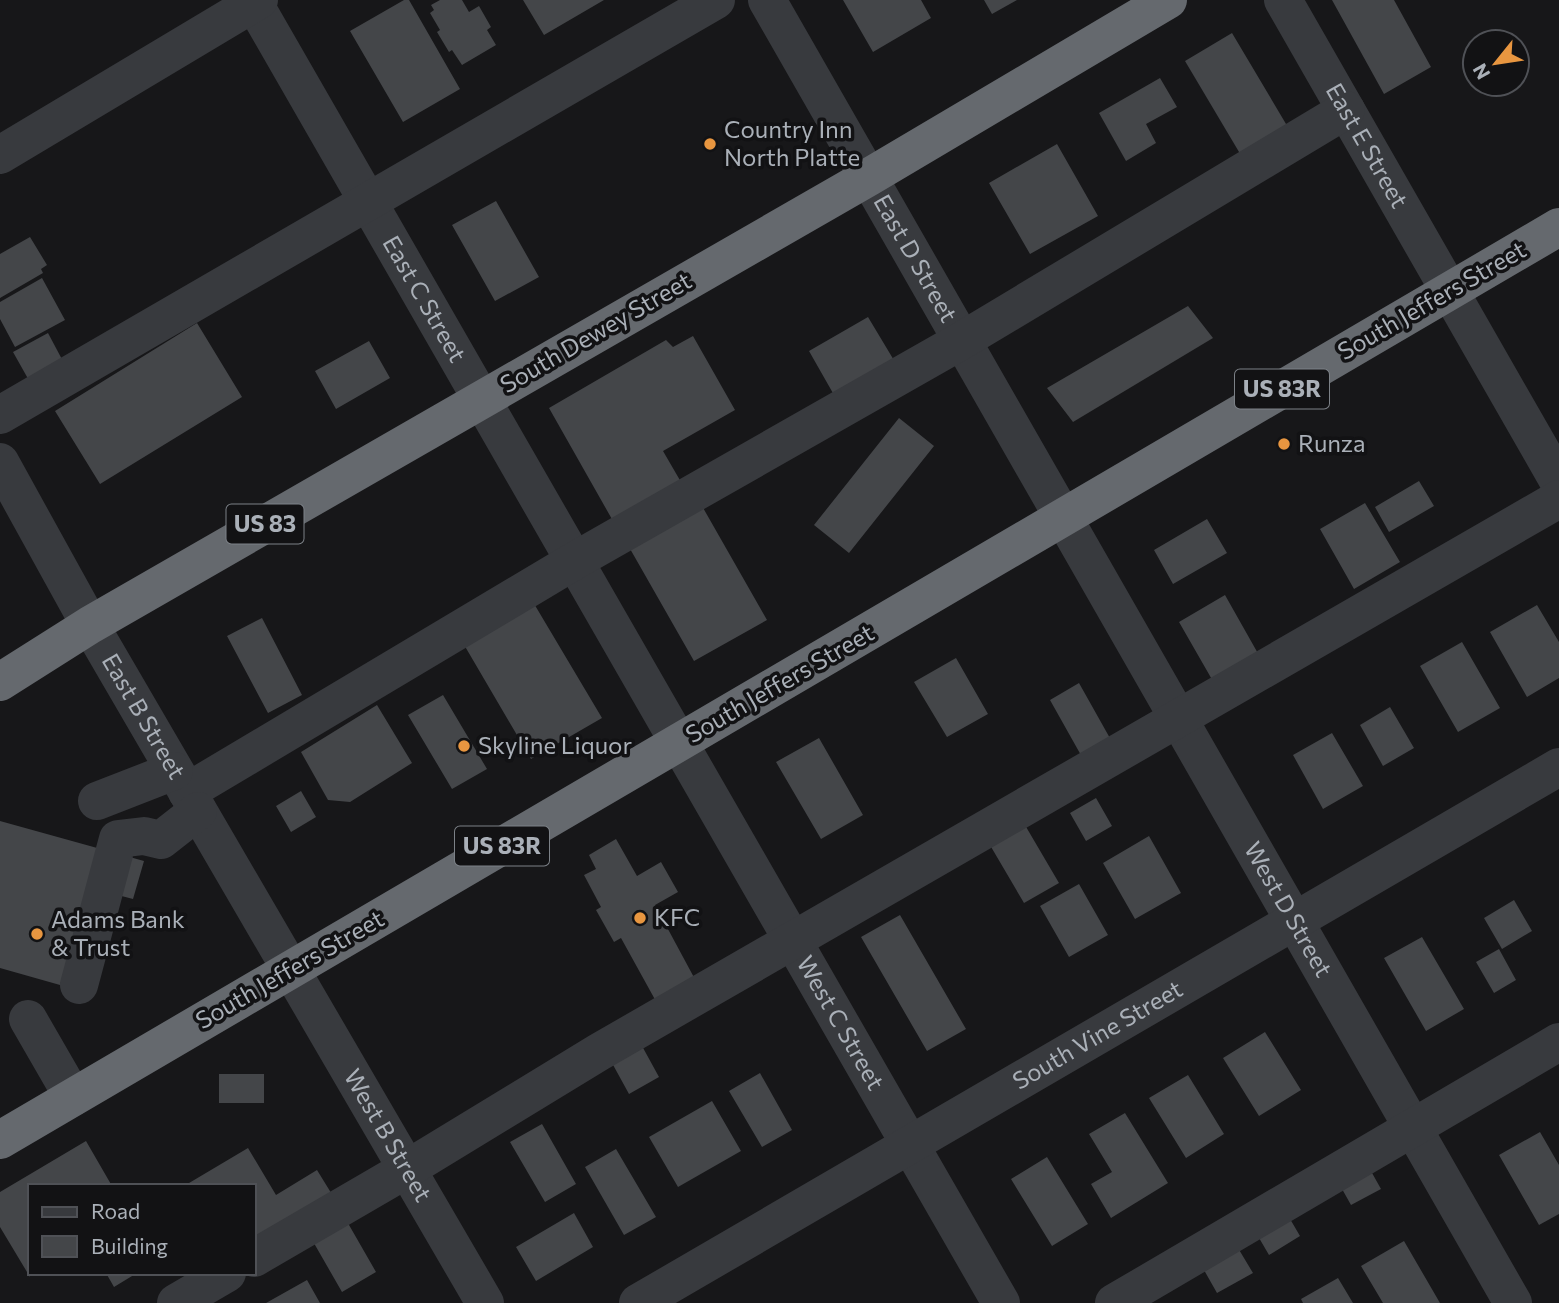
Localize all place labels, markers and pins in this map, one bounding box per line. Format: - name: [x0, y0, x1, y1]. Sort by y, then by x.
- place label: Country Inn North Platte: [724, 114, 860, 171]
- marker: Country Inn North Platte: [702, 136, 718, 152]
- place label: Runza: [1298, 428, 1366, 457]
- marker: Runza: [1276, 436, 1292, 452]
- place label: Skyline Liquor: [478, 730, 632, 759]
- marker: Skyline Liquor: [456, 738, 472, 754]
- place label: KFC: [654, 902, 700, 931]
- place label: Adams Bank & Trust: [51, 904, 185, 961]
- marker: KFC: [632, 910, 648, 926]
- marker: Adams Bank & Trust: [29, 926, 45, 942]

